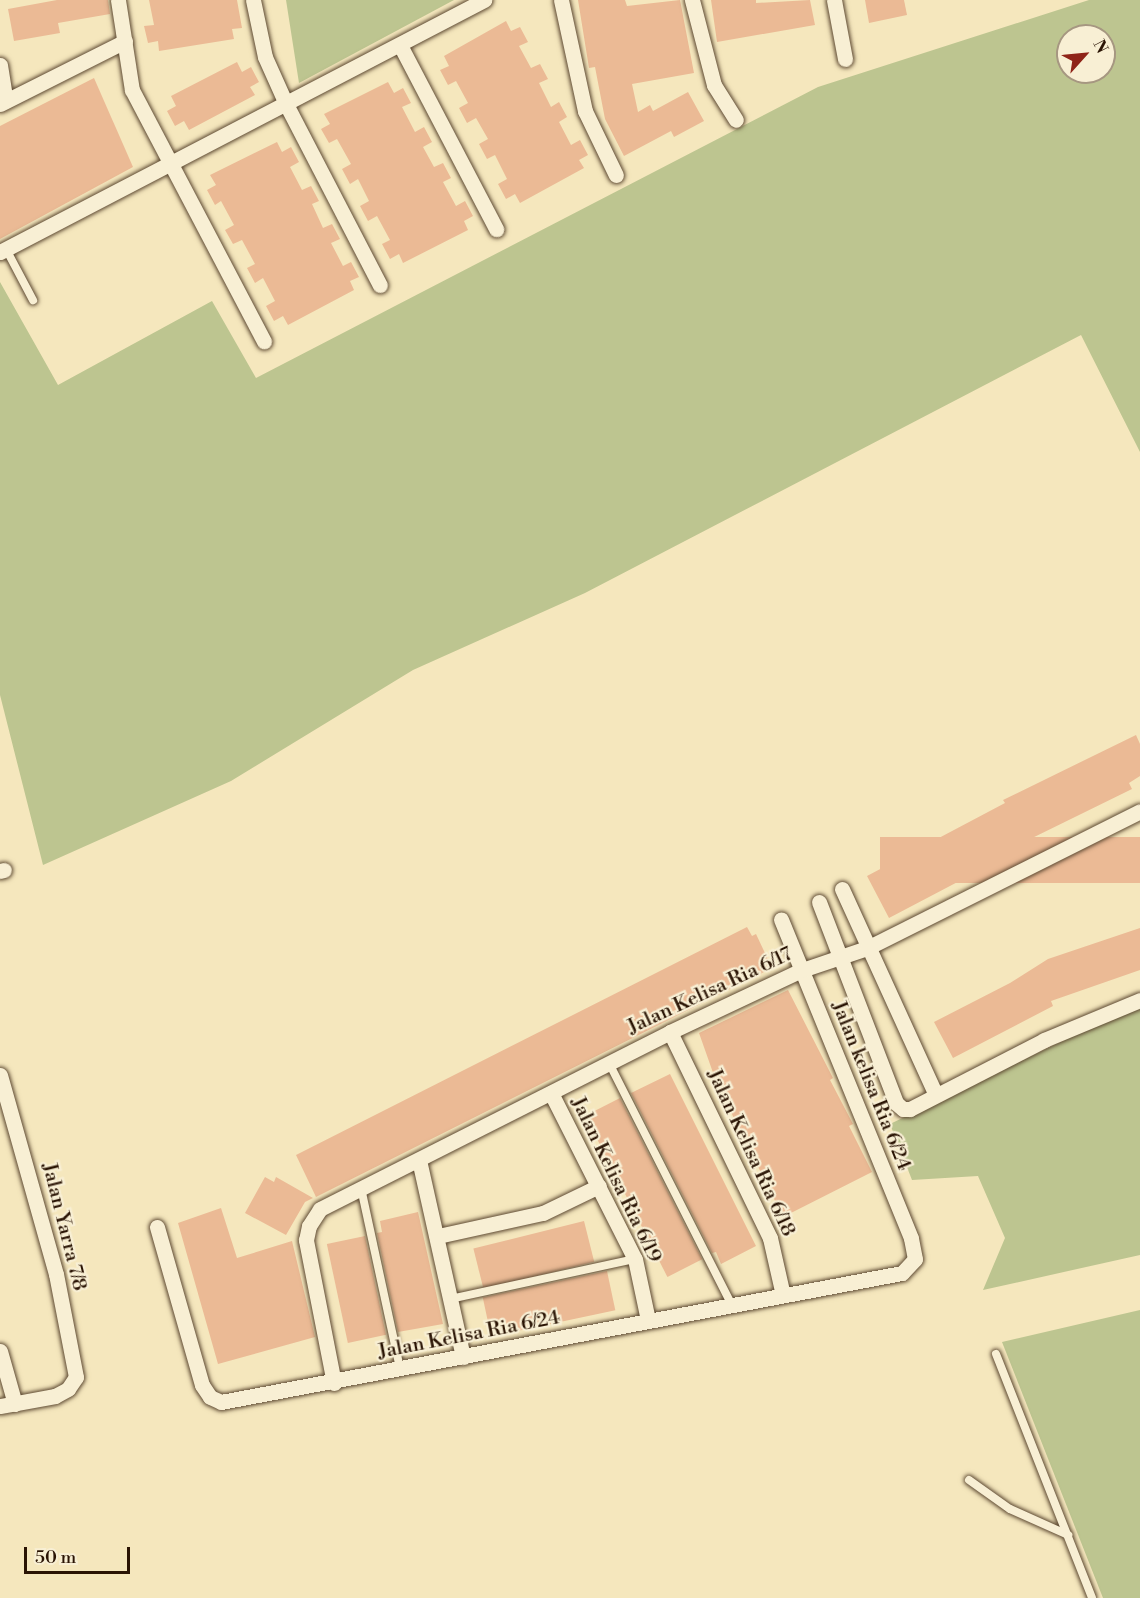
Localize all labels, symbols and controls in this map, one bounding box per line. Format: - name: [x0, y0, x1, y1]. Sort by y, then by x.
- north arrow: [1056, 24, 1116, 84]
- text: N: [1088, 37, 1112, 57]
- street label: Jalan Kelisa Ria 6/17: [624, 942, 796, 1040]
- street label: Jalan kelisa Ria 6/24: [826, 998, 916, 1174]
- street label: Jalan Kelisa Ria 6/18: [702, 1066, 800, 1240]
- street label: Jalan Kelisa Ria 6/19: [565, 1093, 667, 1267]
- street label: Jalan Yarra 7/8: [37, 1161, 91, 1293]
- street label: Jalan Kelisa Ria 6/24: [376, 1306, 562, 1364]
- scale bar: [27, 1535, 134, 1573]
- text: 50 m: [35, 1546, 76, 1569]

